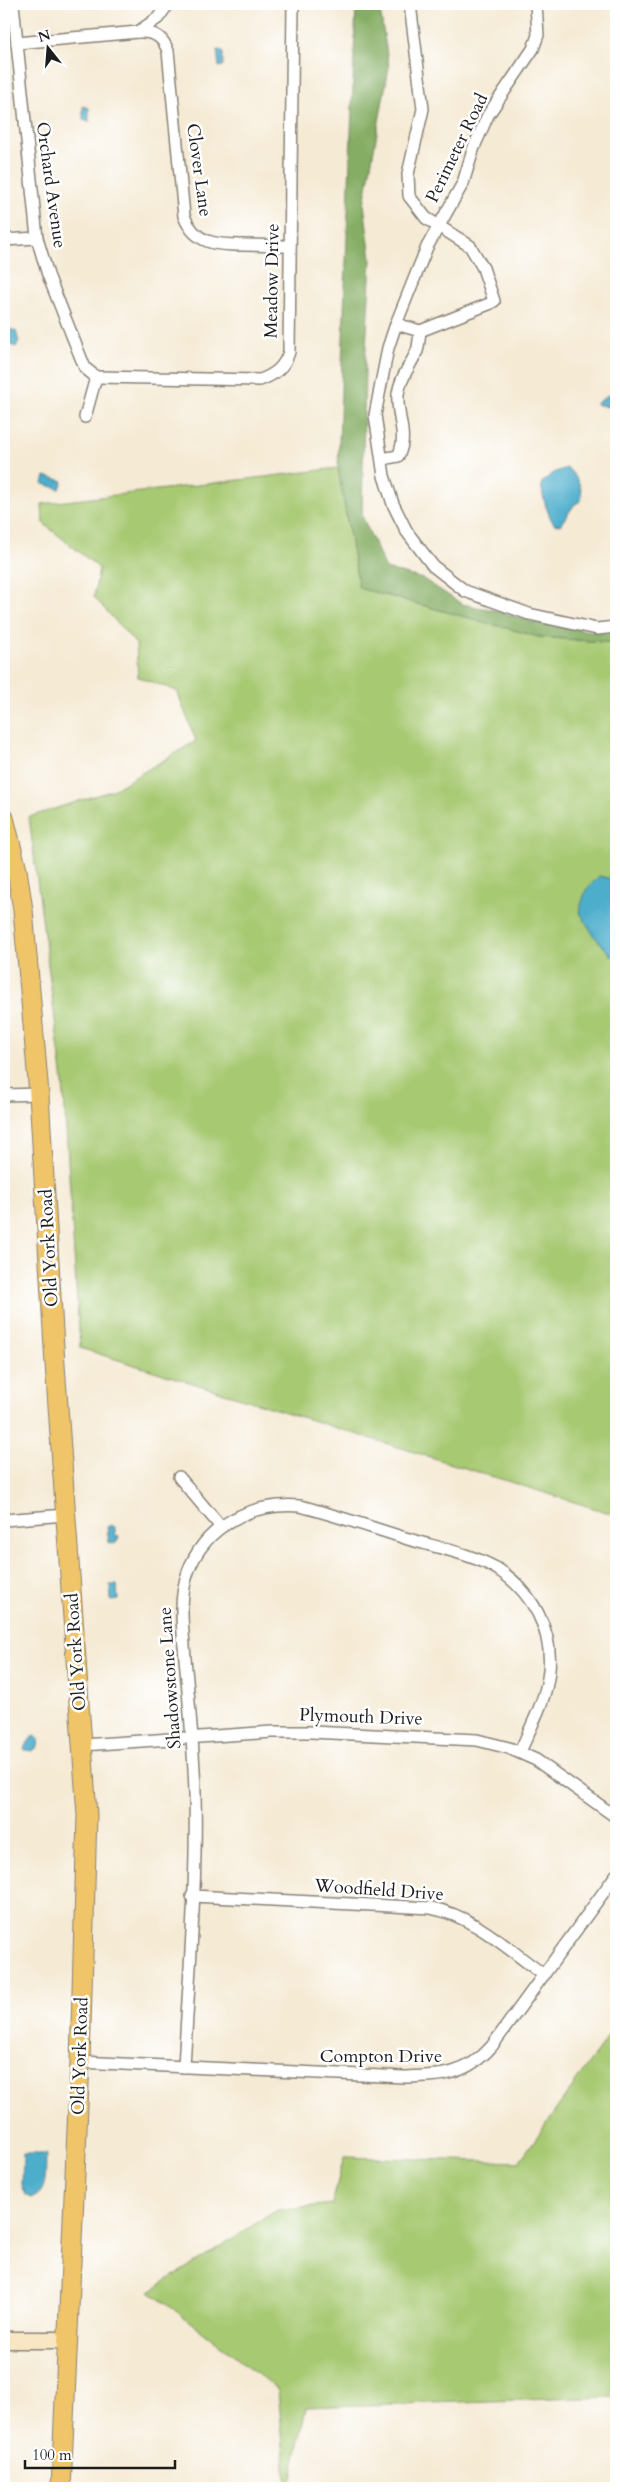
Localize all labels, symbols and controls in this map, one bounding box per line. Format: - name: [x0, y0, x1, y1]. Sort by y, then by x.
- north arrow: [22, 22, 72, 72]
- text: N: [36, 25, 53, 47]
- street label: Perimeter Road: [420, 89, 494, 207]
- street label: Orchard Avenue: [30, 120, 72, 250]
- street label: Clover Lane: [180, 122, 218, 218]
- street label: Meadow Drive: [258, 223, 286, 339]
- street label: Old York Road: [33, 1188, 65, 1308]
- street label: Old York Road: [59, 1592, 93, 1712]
- street label: Shadowstone Lane: [153, 1606, 187, 1750]
- street label: Plymouth Drive: [299, 1702, 423, 1732]
- street label: Woodfield Drive: [312, 1873, 445, 1907]
- street label: Old York Road: [65, 1996, 95, 2116]
- street label: Compton Drive: [320, 2044, 442, 2069]
- scale bar: [25, 2437, 175, 2469]
- text: 100 m: [32, 2445, 72, 2465]

